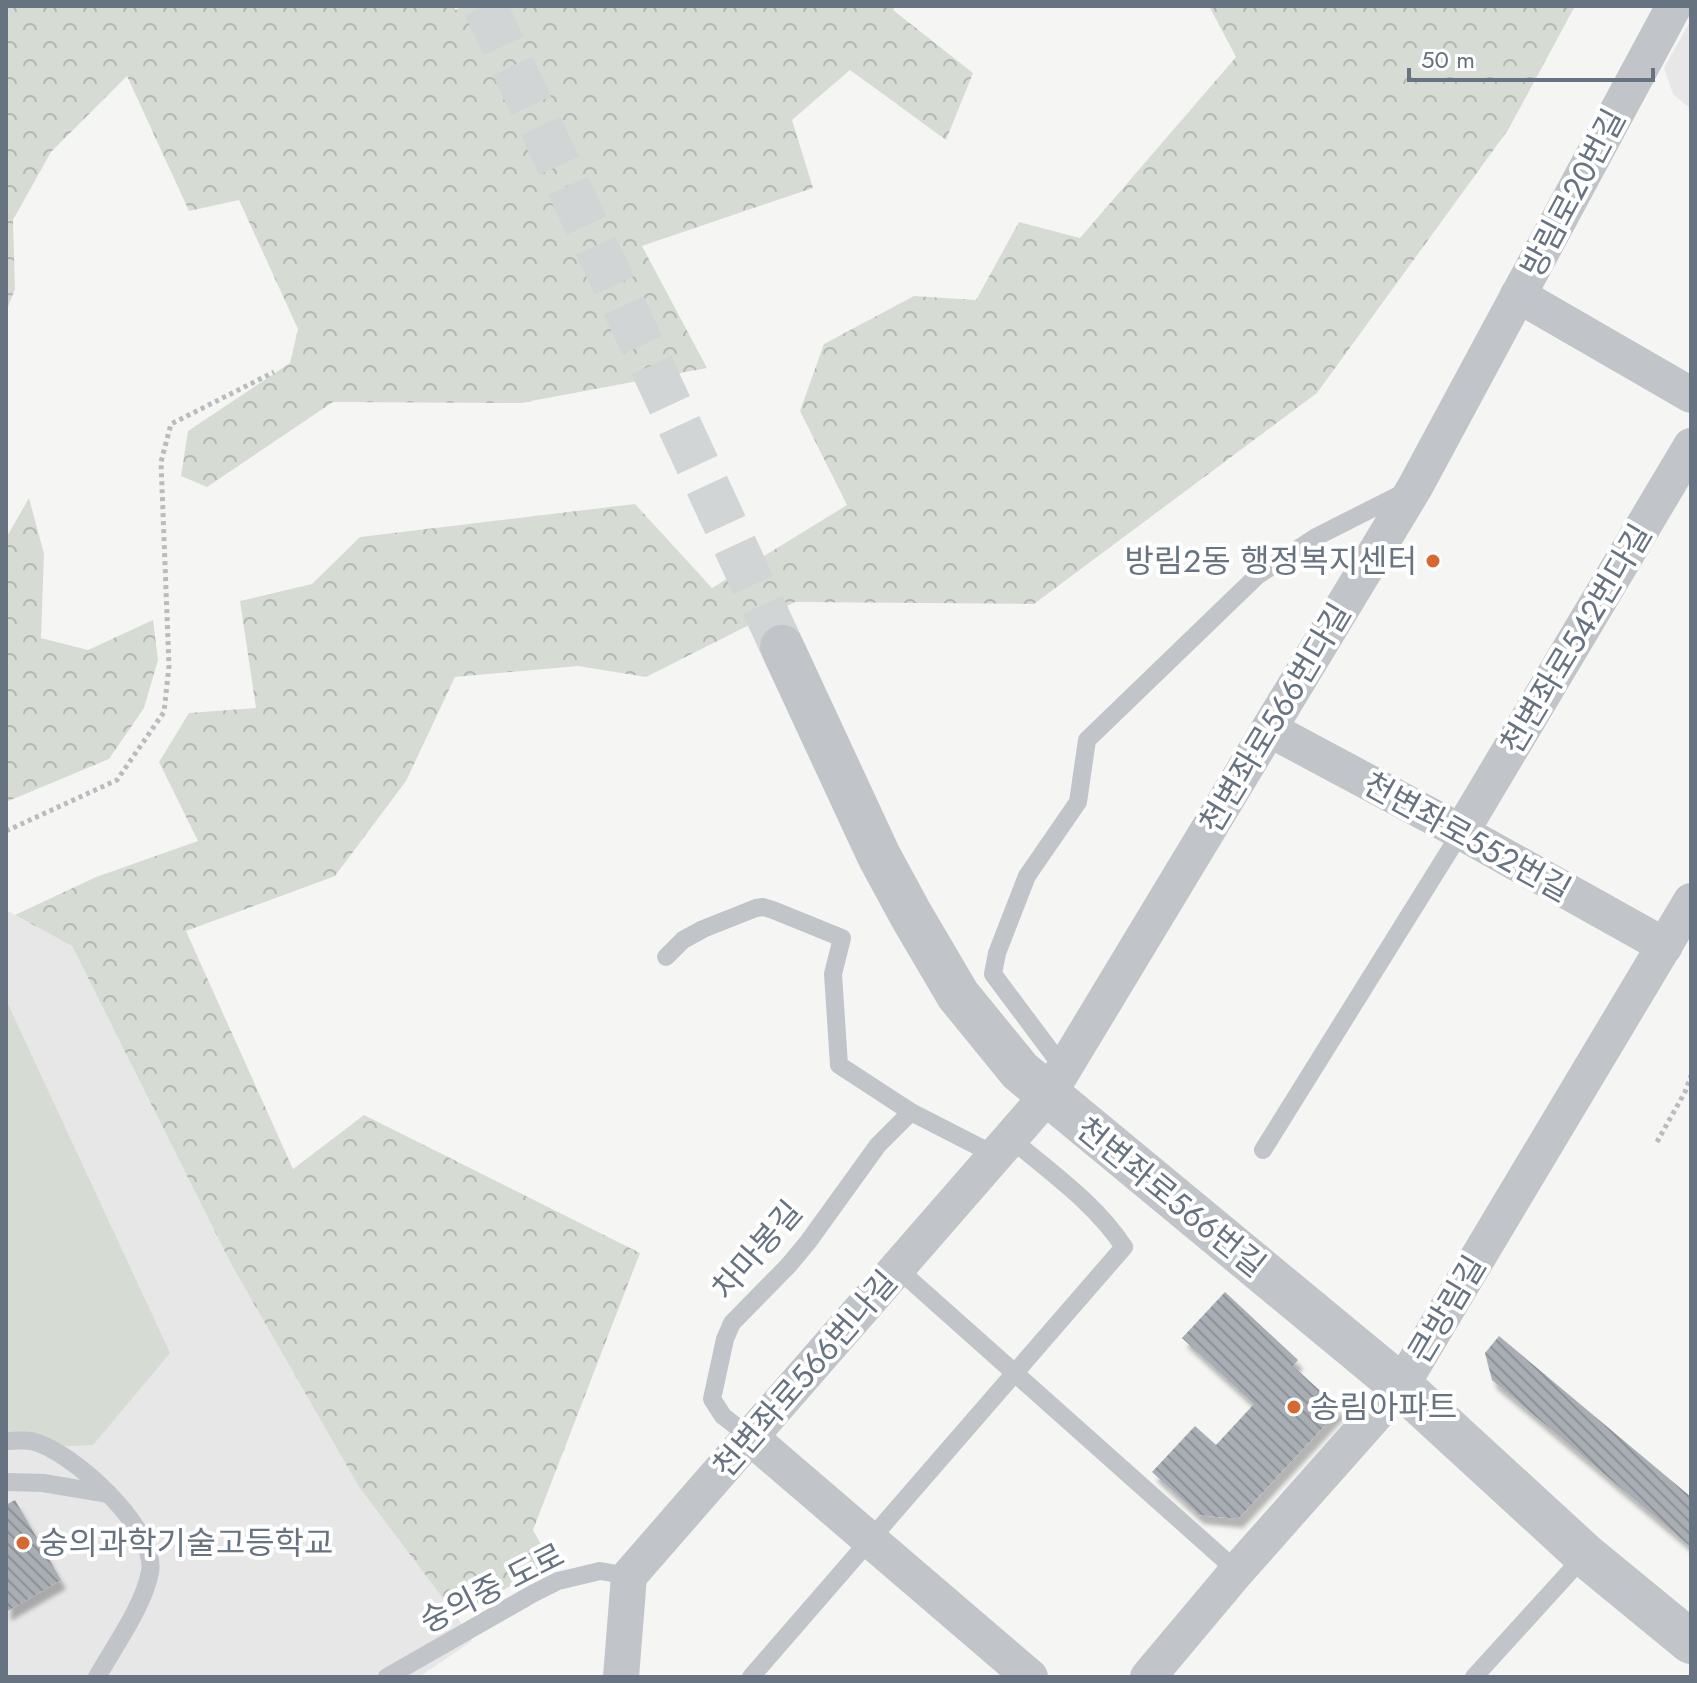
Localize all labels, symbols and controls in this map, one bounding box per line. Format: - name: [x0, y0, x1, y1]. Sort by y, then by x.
- scale bar: [1409, 32, 1653, 82]
- text: 50 m: [1421, 42, 1475, 77]
- street label: 방림로20번길: [1509, 101, 1637, 285]
- street label: 천변좌로542번다길: [1489, 515, 1663, 763]
- place label: 방림2동 행정복지센터: [1124, 538, 1417, 584]
- marker: 방림2동 행정복지센터: [1424, 552, 1442, 570]
- street label: 천변좌로566번다길: [1188, 594, 1362, 842]
- street label: 천변좌로552번길: [1355, 761, 1579, 913]
- street label: 천변좌로566번길: [1067, 1106, 1275, 1288]
- street label: 차마봉길: [701, 1190, 813, 1310]
- street label: 큰방림길: [1397, 1247, 1497, 1371]
- street label: 천변좌로566번나길: [702, 1260, 908, 1488]
- place label: 송림아파트: [1310, 1384, 1457, 1430]
- marker: 송림아파트: [1285, 1398, 1303, 1416]
- place label: 숭의과학기술고등학교: [39, 1520, 333, 1566]
- street label: 숭의중 도로: [412, 1532, 572, 1644]
- marker: 숭의과학기술고등학교: [14, 1534, 32, 1552]

